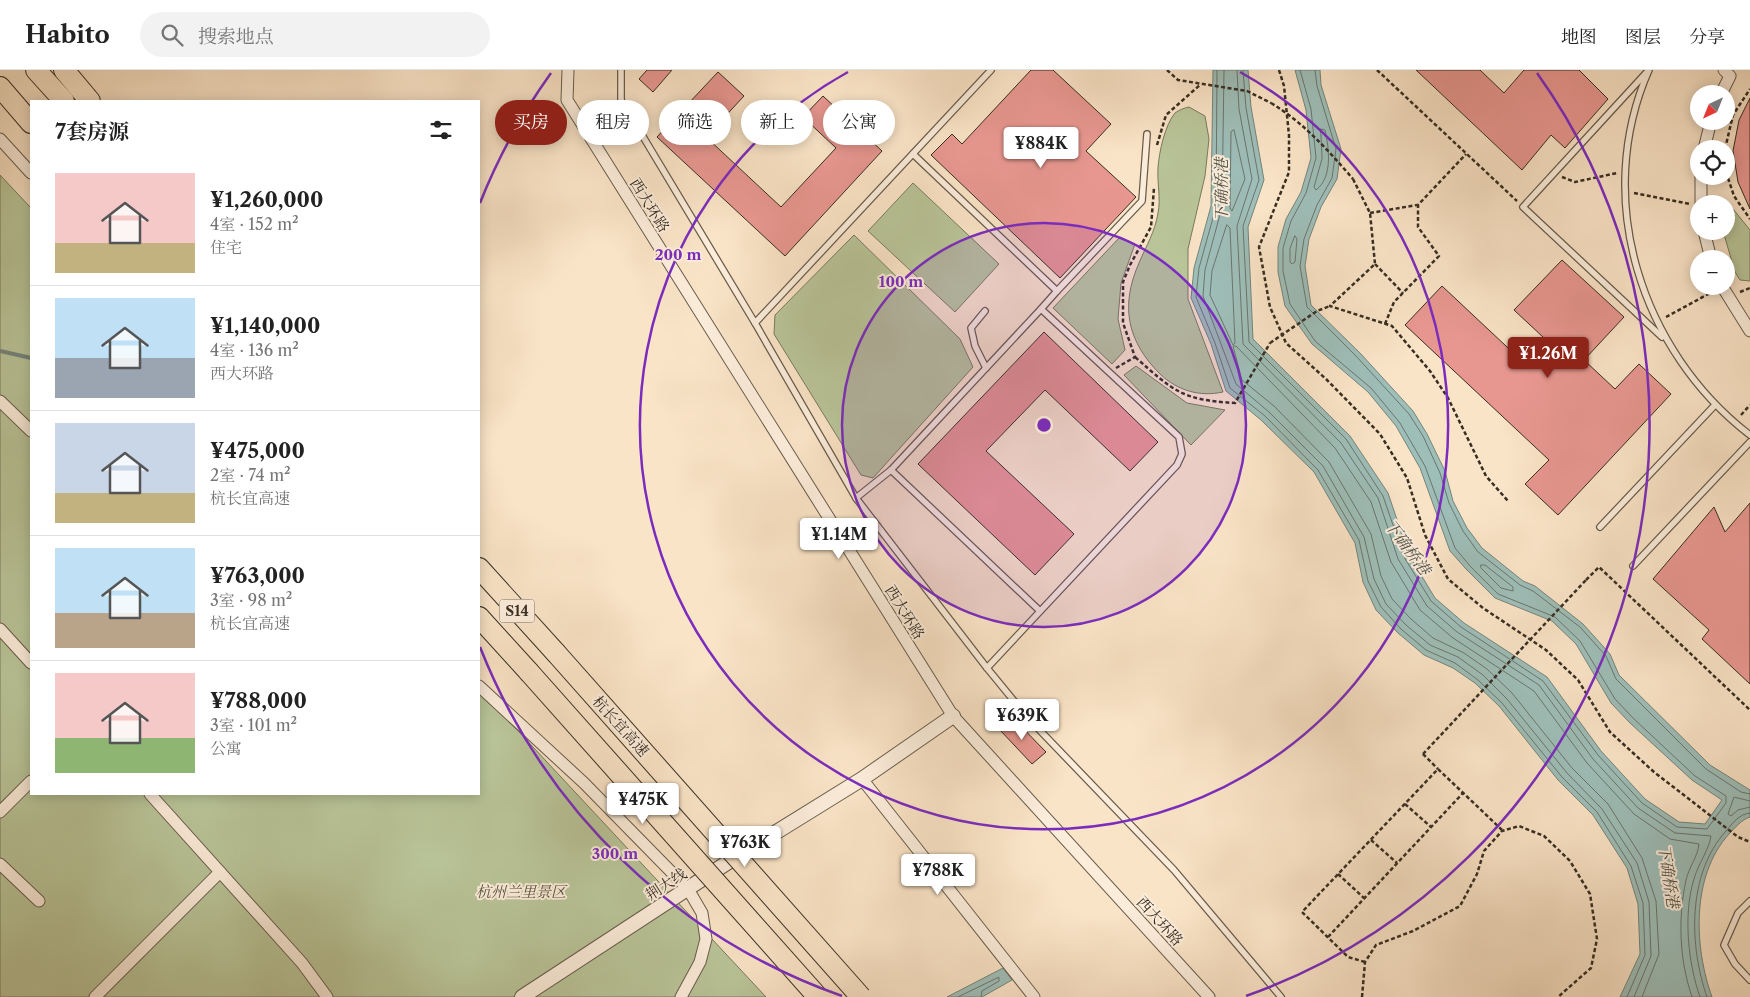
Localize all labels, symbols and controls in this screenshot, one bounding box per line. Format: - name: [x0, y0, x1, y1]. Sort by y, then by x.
- search box: [140, 12, 490, 57]
- text: Habito: [25, 20, 110, 49]
- icon: search: [158, 21, 186, 49]
- text: 搜索地点: [198, 25, 274, 48]
- text: 地图: [1561, 26, 1597, 48]
- text: 图层: [1625, 26, 1661, 48]
- text: 分享: [1689, 26, 1725, 48]
- north arrow: [1690, 85, 1735, 130]
- map controls: [1690, 85, 1735, 295]
- chip: 买房: [495, 100, 567, 145]
- chip: 租房: [577, 100, 649, 145]
- chip: 筛选: [659, 100, 731, 145]
- chip: 新上: [741, 100, 813, 145]
- chip: 公寓: [823, 100, 895, 145]
- icon: filters: [427, 116, 455, 144]
- text: 7套房源: [55, 119, 129, 144]
- pin: ¥884K: [1006, 126, 1076, 169]
- text: ¥884K: [1015, 133, 1067, 153]
- button: locate: [1690, 140, 1735, 185]
- water label: 下确桥港: [1211, 156, 1231, 222]
- street label: 西大环路: [626, 175, 674, 235]
- text: ¥1,260,000: [210, 187, 323, 212]
- icon: home: [95, 193, 155, 253]
- button: +: [1690, 195, 1735, 240]
- text: 4室 · 152 m²: [210, 214, 299, 234]
- text: 住宅: [210, 237, 242, 257]
- text: 200 m: [655, 245, 701, 264]
- button: −: [1690, 250, 1735, 295]
- text: 100 m: [879, 272, 923, 291]
- text: ¥1,140,000: [210, 313, 320, 338]
- icon: home: [95, 318, 155, 378]
- pin: ¥1.26M: [1507, 336, 1589, 379]
- text: 4室 · 136 m²: [210, 340, 299, 360]
- text: ¥1.26M: [1519, 343, 1577, 363]
- text: 西大环路: [210, 363, 274, 383]
- centre of rings: [1035, 416, 1053, 434]
- text: ¥475,000: [210, 438, 305, 463]
- icon: home: [95, 443, 155, 503]
- text: 2室 · 74 m²: [210, 465, 291, 485]
- text: 杭长宜高速: [210, 488, 290, 508]
- water label: 下确桥港: [1381, 515, 1436, 580]
- pin: ¥1.14M: [798, 518, 880, 560]
- text: ¥1.14M: [811, 524, 867, 544]
- text: ¥763,000: [210, 563, 305, 588]
- icon: home: [95, 568, 155, 628]
- street label: 西大环路: [881, 582, 929, 642]
- text: 3室 · 98 m²: [210, 590, 292, 610]
- road number: S14: [500, 600, 534, 622]
- text: 杭长宜高速: [210, 613, 290, 633]
- text: ¥788,000: [210, 688, 307, 713]
- street label: 杭长宜高速: [589, 692, 653, 760]
- icon: home: [95, 693, 155, 753]
- pin: ¥639K: [987, 698, 1057, 741]
- text: ¥639K: [996, 705, 1048, 725]
- text: 3室 · 101 m²: [210, 715, 297, 735]
- text: 公寓: [210, 738, 242, 758]
- pin: ¥475K: [608, 782, 678, 825]
- text: ¥475K: [618, 789, 668, 809]
- pin: ¥763K: [710, 826, 780, 868]
- text: ¥763K: [720, 832, 770, 852]
- water label: 下确桥港: [1654, 843, 1684, 911]
- text: 300 m: [592, 844, 638, 863]
- pin: ¥788K: [903, 854, 973, 896]
- text: ¥788K: [912, 860, 964, 880]
- street label: 荆大线: [642, 864, 690, 904]
- park label: 杭州兰里景区: [476, 882, 568, 901]
- street label: 西大环路: [1133, 892, 1187, 950]

